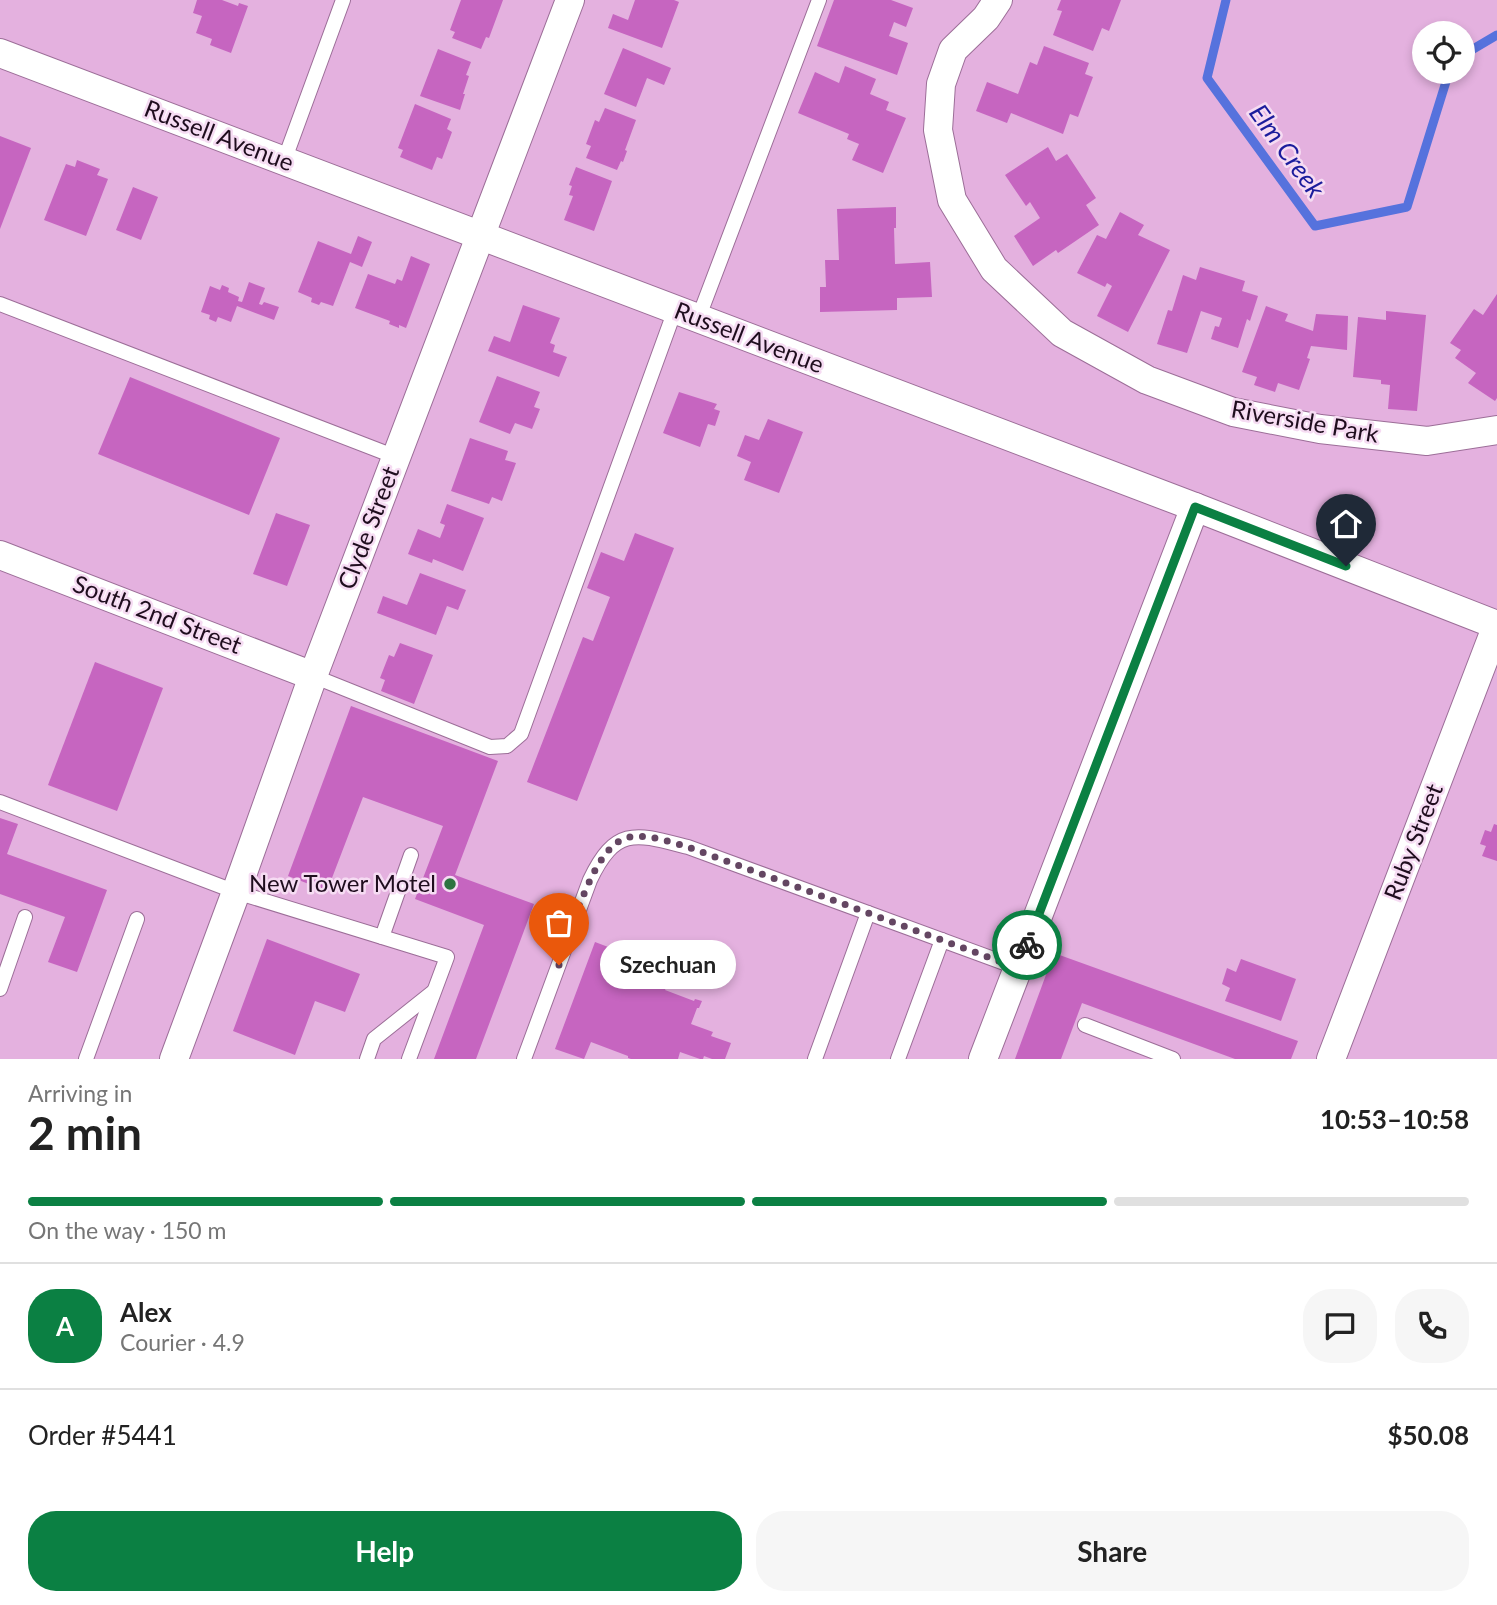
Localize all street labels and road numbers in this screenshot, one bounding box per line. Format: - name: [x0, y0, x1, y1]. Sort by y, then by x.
- street label: Russell Avenue: [141, 93, 298, 176]
- street label: Russell Avenue: [671, 295, 828, 378]
- street label: Riverside Park: [1229, 393, 1382, 448]
- street label: Clyde Street: [331, 462, 404, 593]
- street label: South 2nd Street: [69, 568, 246, 659]
- street label: Ruby Street: [1377, 779, 1448, 904]

